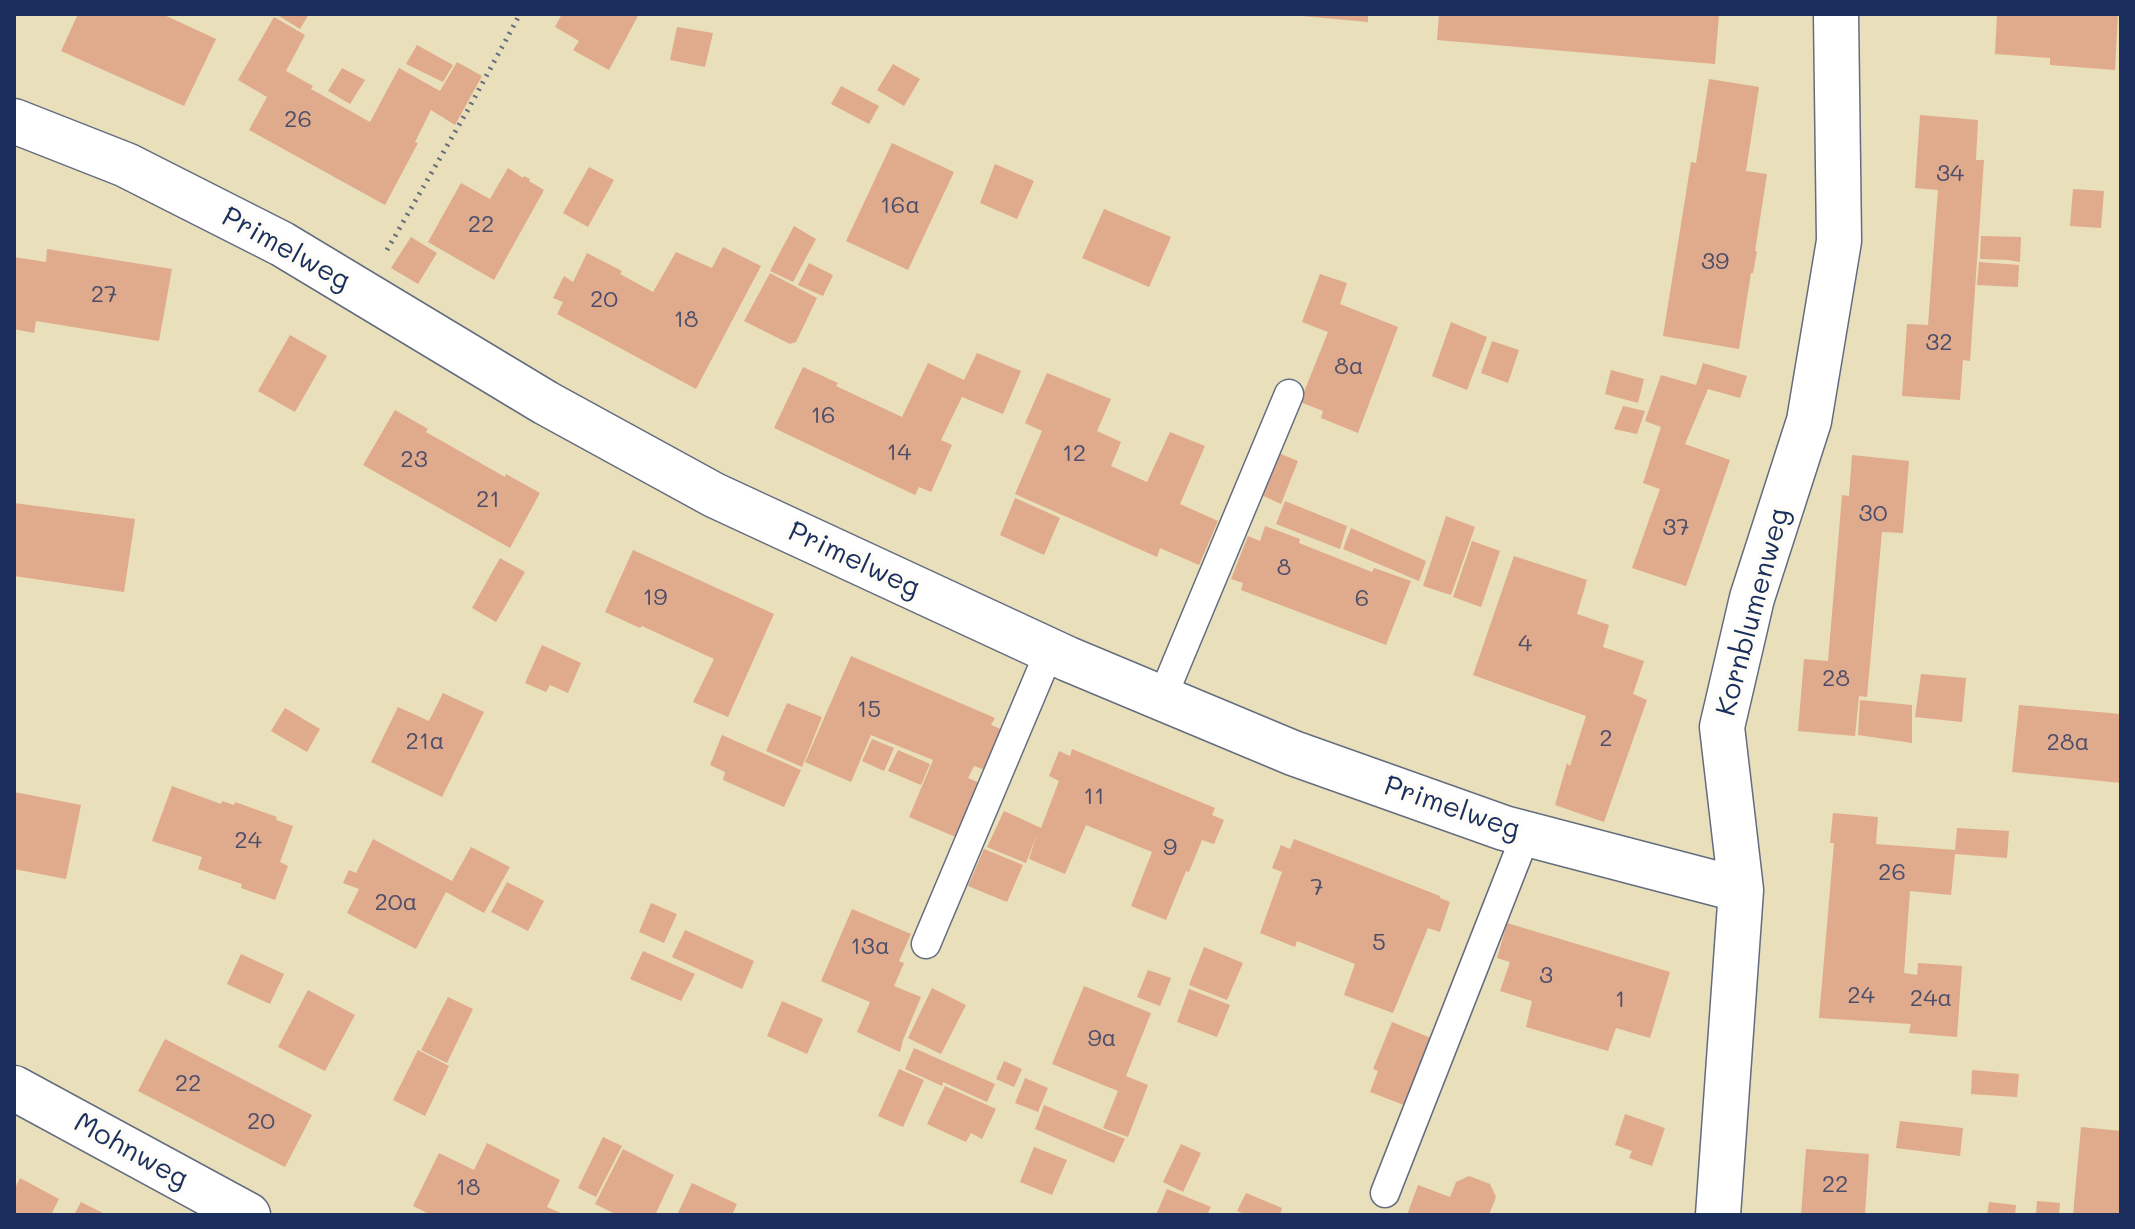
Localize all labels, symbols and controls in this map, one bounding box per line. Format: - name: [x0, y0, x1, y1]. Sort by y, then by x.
- house number: 26: [284, 106, 312, 134]
- house number: 34: [1936, 160, 1964, 188]
- house number: 16a: [880, 192, 920, 220]
- street label: Primelweg: [216, 200, 356, 298]
- house number: 22: [468, 211, 494, 239]
- house number: 39: [1701, 248, 1729, 276]
- house number: 27: [91, 281, 117, 309]
- house number: 20: [590, 286, 618, 314]
- house number: 18: [673, 306, 699, 334]
- house number: 32: [1925, 329, 1953, 357]
- house number: 8a: [1334, 353, 1364, 381]
- house number: 16: [810, 402, 836, 430]
- house number: 14: [887, 439, 911, 467]
- house number: 12: [1062, 440, 1086, 468]
- house number: 23: [400, 446, 428, 474]
- house number: 21: [476, 486, 500, 514]
- house number: 30: [1859, 500, 1887, 528]
- street label: Kornblumenweg: [1709, 504, 1797, 720]
- house number: 37: [1662, 514, 1690, 542]
- street label: Primelweg: [783, 515, 925, 605]
- house number: 8: [1277, 554, 1291, 582]
- house number: 19: [643, 584, 667, 612]
- house number: 6: [1355, 585, 1369, 613]
- house number: 4: [1518, 630, 1532, 658]
- house number: 28: [1822, 665, 1850, 693]
- house number: 15: [857, 696, 881, 724]
- house number: 2: [1599, 725, 1613, 753]
- house number: 21a: [405, 728, 445, 756]
- house number: 28a: [2047, 729, 2089, 757]
- street label: Primelweg: [1380, 769, 1524, 847]
- house number: 11: [1083, 783, 1105, 811]
- house number: 24: [234, 827, 262, 855]
- house number: 9: [1163, 834, 1177, 862]
- house number: 26: [1878, 859, 1906, 887]
- house number: 7: [1310, 874, 1324, 902]
- house number: 20a: [374, 889, 418, 917]
- house number: 5: [1372, 929, 1386, 957]
- house number: 13a: [850, 933, 890, 961]
- house number: 3: [1539, 962, 1553, 990]
- house number: 24: [1847, 982, 1875, 1010]
- house number: 24a: [1910, 985, 1952, 1013]
- house number: 1: [1615, 986, 1625, 1014]
- house number: 9a: [1087, 1025, 1117, 1053]
- house number: 22: [175, 1070, 201, 1098]
- street label: Mohnweg: [68, 1106, 194, 1196]
- house number: 20: [247, 1108, 275, 1136]
- house number: 22: [1822, 1171, 1848, 1199]
- house number: 18: [455, 1174, 481, 1202]

